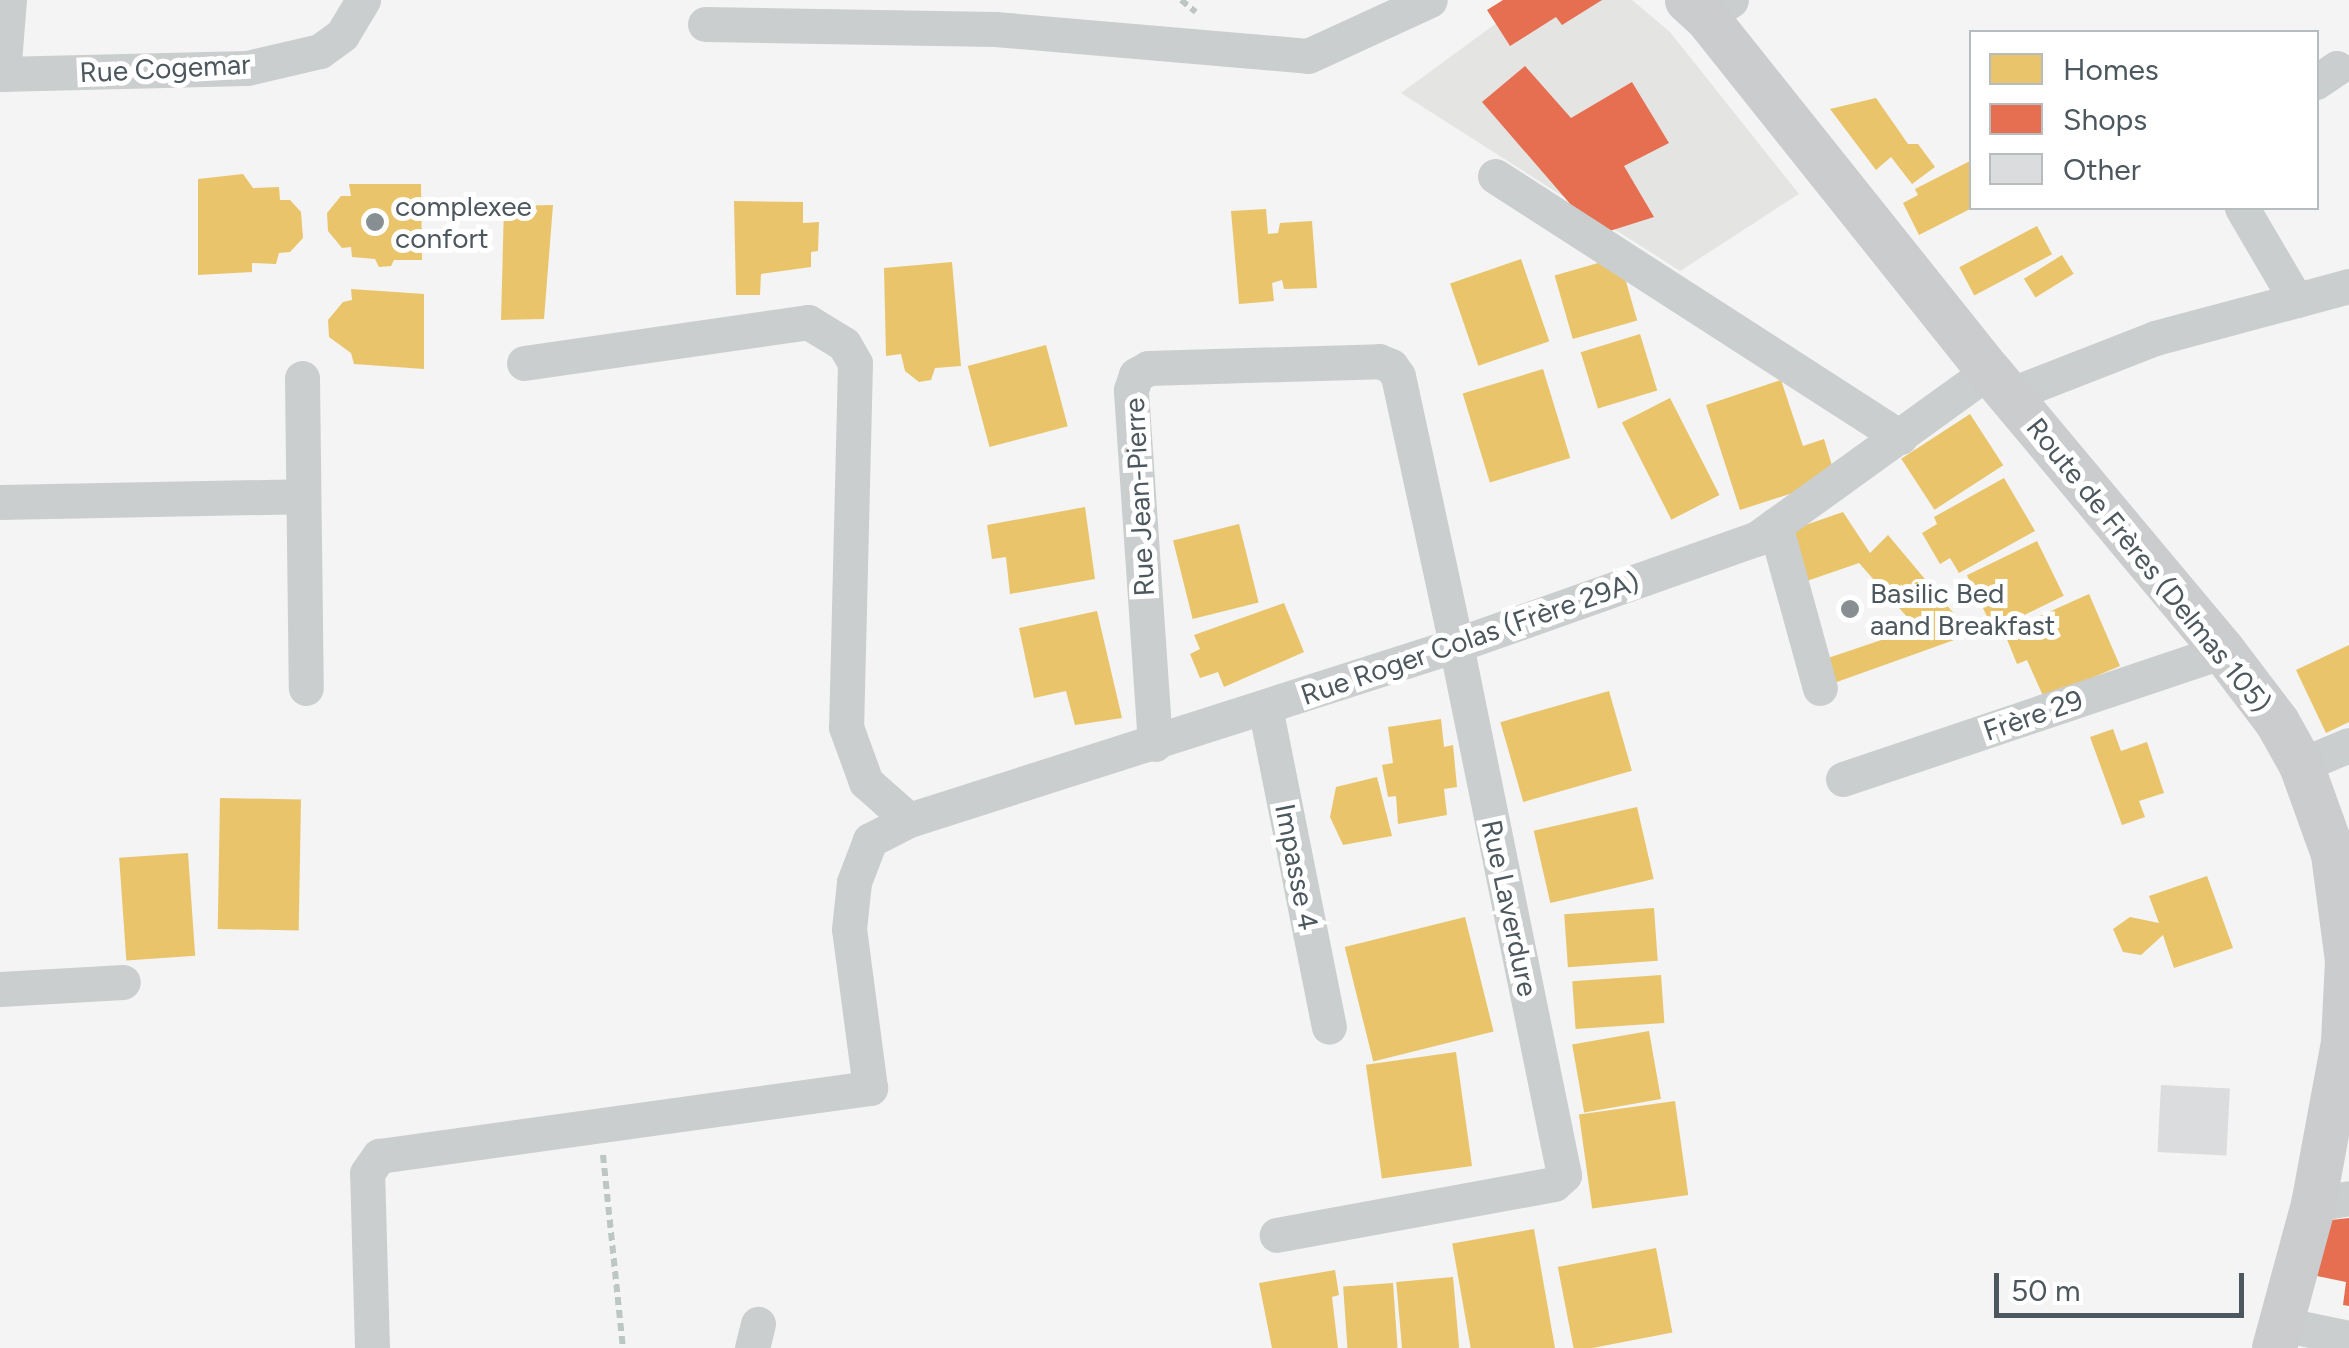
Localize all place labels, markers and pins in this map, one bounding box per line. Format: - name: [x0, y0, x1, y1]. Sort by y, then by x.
- place label: complexee confort: [395, 189, 532, 255]
- marker: complexee confort: [364, 211, 386, 233]
- place label: Basilic Bed aand Breakfast: [1870, 576, 2055, 642]
- marker: Basilic Bed aand Breakfast: [1839, 598, 1861, 620]

